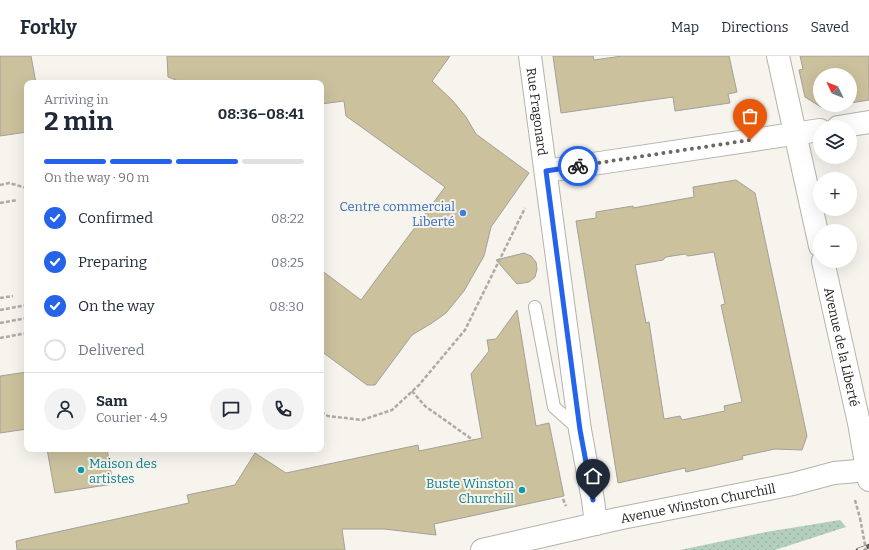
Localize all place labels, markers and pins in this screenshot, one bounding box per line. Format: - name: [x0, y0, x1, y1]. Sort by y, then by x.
- pin: [733, 99, 767, 140]
- place label: Centre commercial Liberté: [339, 199, 455, 229]
- marker: Centre commercial Liberté: [458, 208, 468, 218]
- place label: Maison des artistes: [89, 456, 157, 486]
- pin: [576, 459, 610, 500]
- marker: Maison des artistes: [76, 465, 86, 475]
- place label: Buste Winston Churchill: [426, 476, 515, 506]
- marker: Buste Winston Churchill: [517, 485, 527, 495]

